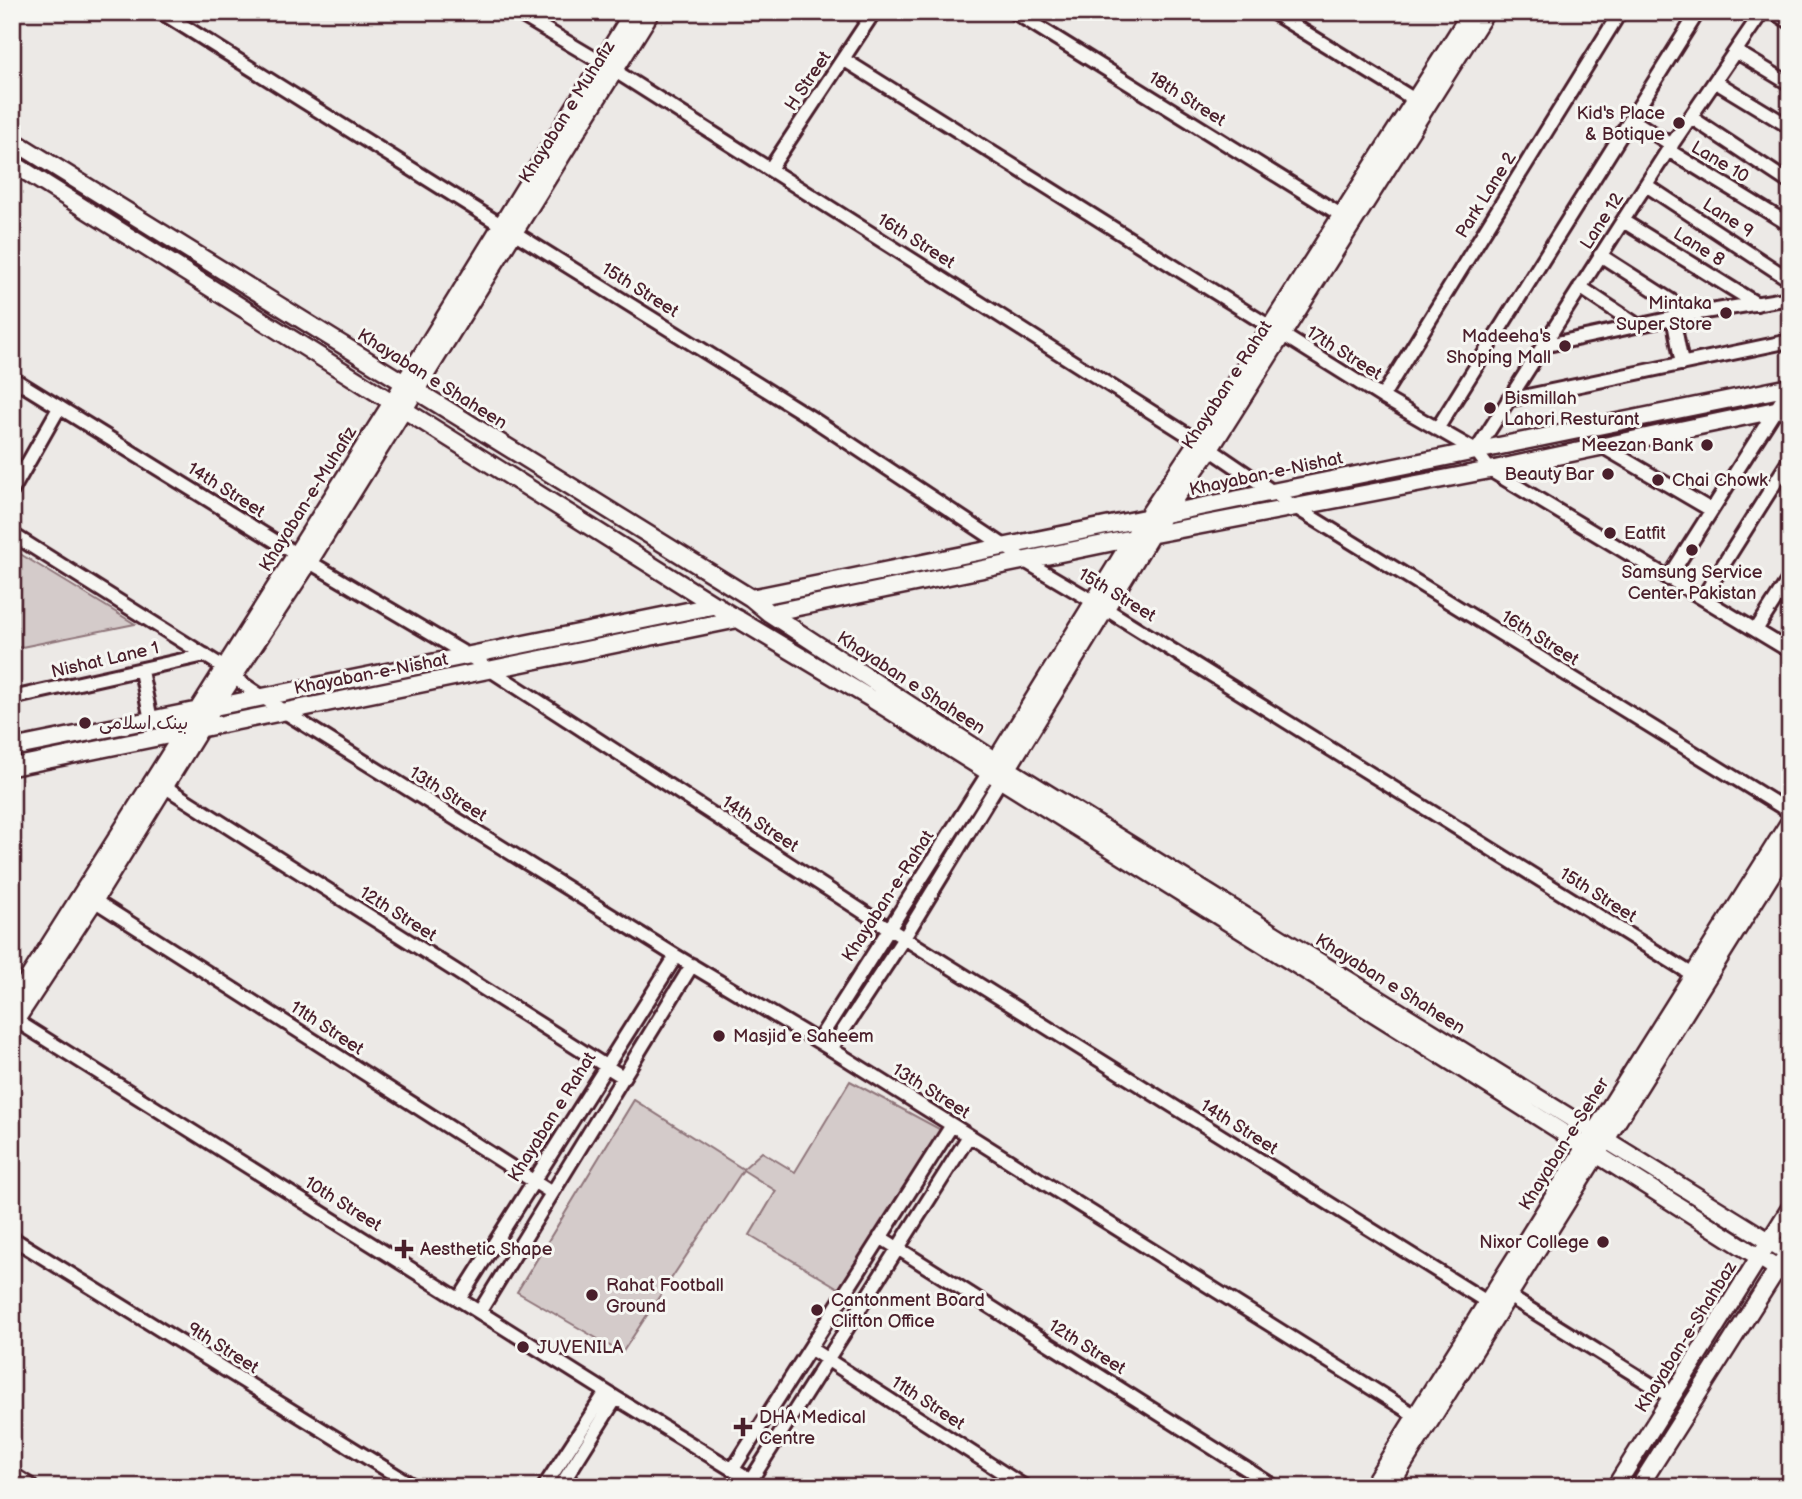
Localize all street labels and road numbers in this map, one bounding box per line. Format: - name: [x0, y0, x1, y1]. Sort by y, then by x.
- street label: Khayaban e Muhafiz: [515, 37, 619, 187]
- street label: H Street: [781, 47, 836, 115]
- street label: 18th Street: [1145, 67, 1230, 131]
- street label: Lane 10: [1687, 137, 1753, 187]
- street label: Park Lane 2: [1451, 148, 1521, 242]
- street label: Lane 12: [1576, 188, 1628, 253]
- street label: Lane 9: [1699, 194, 1757, 242]
- street label: 16th Street: [873, 209, 959, 273]
- street label: Lane 8: [1670, 223, 1728, 271]
- street label: 15th Street: [598, 258, 683, 322]
- street label: Khayaban e Rahat: [1178, 316, 1277, 453]
- street label: 17th Street: [1302, 322, 1386, 385]
- street label: Khayaban e Shaheen: [353, 324, 511, 434]
- street label: Khayaban-e-Muhafiz: [255, 422, 361, 575]
- street label: Khayaban-e-Nishat: [1187, 447, 1345, 501]
- street label: 14th Street: [183, 458, 269, 522]
- street label: 15th Street: [1074, 564, 1160, 627]
- street label: 16th Street: [1497, 606, 1583, 670]
- street label: Khayaban e Shaheen: [833, 627, 989, 739]
- street label: Nishat Lane 1: [49, 637, 161, 683]
- street label: Khayaban-e-Nishat: [292, 649, 450, 699]
- street label: 13th Street: [405, 762, 491, 826]
- street label: 14th Street: [718, 791, 803, 857]
- street label: Khayaban-e-Rahat: [838, 826, 939, 966]
- street label: 15th Street: [1556, 863, 1641, 927]
- street label: 12th Street: [356, 882, 441, 946]
- street label: Khayaban e Shaheen: [1311, 929, 1469, 1039]
- street label: 11th Street: [286, 996, 368, 1060]
- street label: Khayaban e Rahat: [504, 1048, 601, 1186]
- street label: 13th Street: [888, 1059, 974, 1123]
- street label: Khayaban-e-Seher: [1515, 1073, 1614, 1214]
- street label: 14th Street: [1196, 1095, 1282, 1159]
- street label: 10th Street: [301, 1172, 386, 1236]
- street label: Khayaban-e-Shahbaz: [1631, 1257, 1741, 1416]
- street label: 12th Street: [1045, 1315, 1130, 1379]
- street label: 9th Street: [184, 1318, 263, 1378]
- street label: 11th Street: [887, 1371, 969, 1435]

